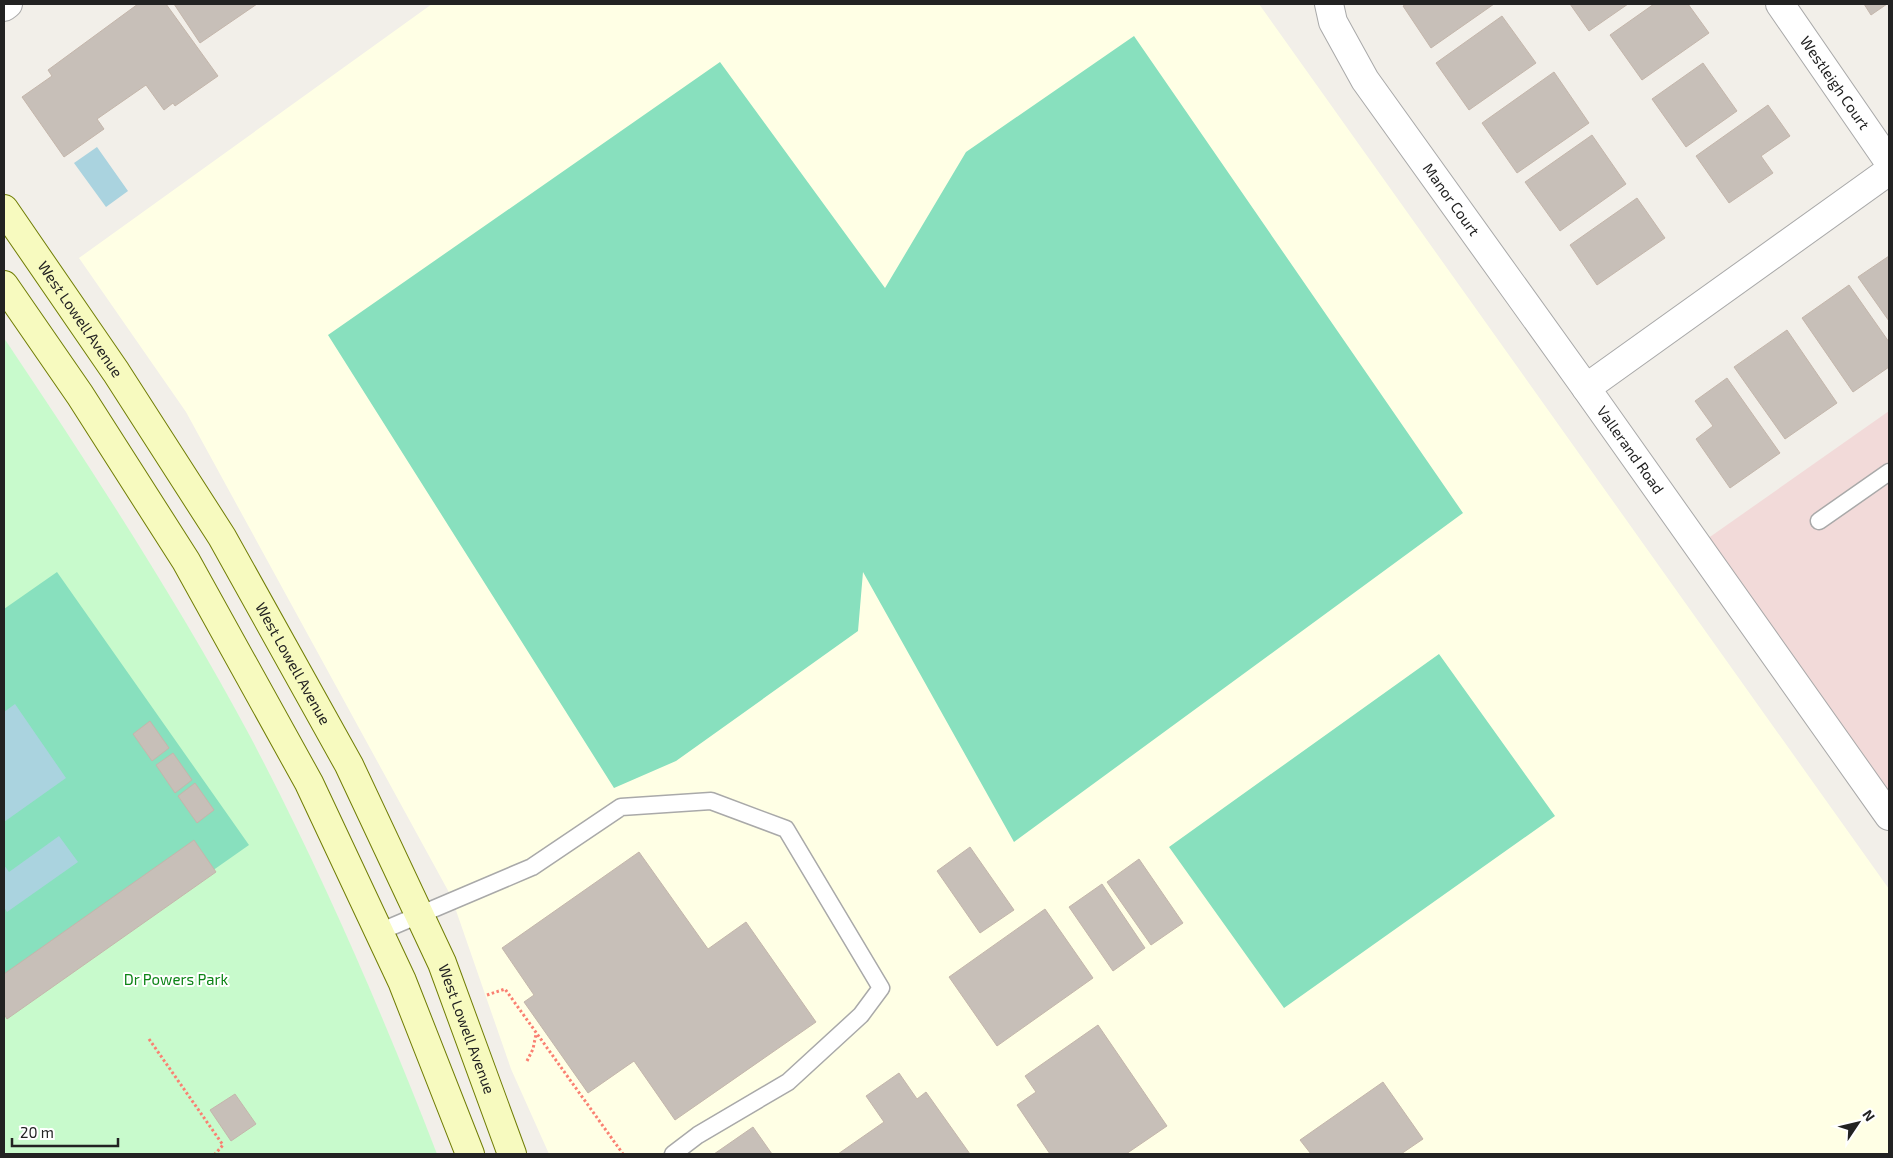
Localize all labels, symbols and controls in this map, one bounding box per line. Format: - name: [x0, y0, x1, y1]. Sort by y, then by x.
- street label: Westleigh Court: [1797, 32, 1874, 133]
- street label: Manor Court: [1420, 159, 1484, 239]
- street label: West Lowell Avenue: [34, 257, 127, 380]
- street label: Vallerand Road: [1594, 402, 1668, 497]
- street label: West Lowell Avenue: [252, 599, 335, 728]
- street label: West Lowell Avenue: [435, 961, 499, 1096]
- park label: Dr Powers Park: [124, 970, 228, 988]
- north arrow: [1833, 1098, 1883, 1148]
- text: N: [1859, 1106, 1879, 1124]
- scale bar: [12, 1116, 119, 1148]
- text: 20 m: [20, 1123, 54, 1141]

